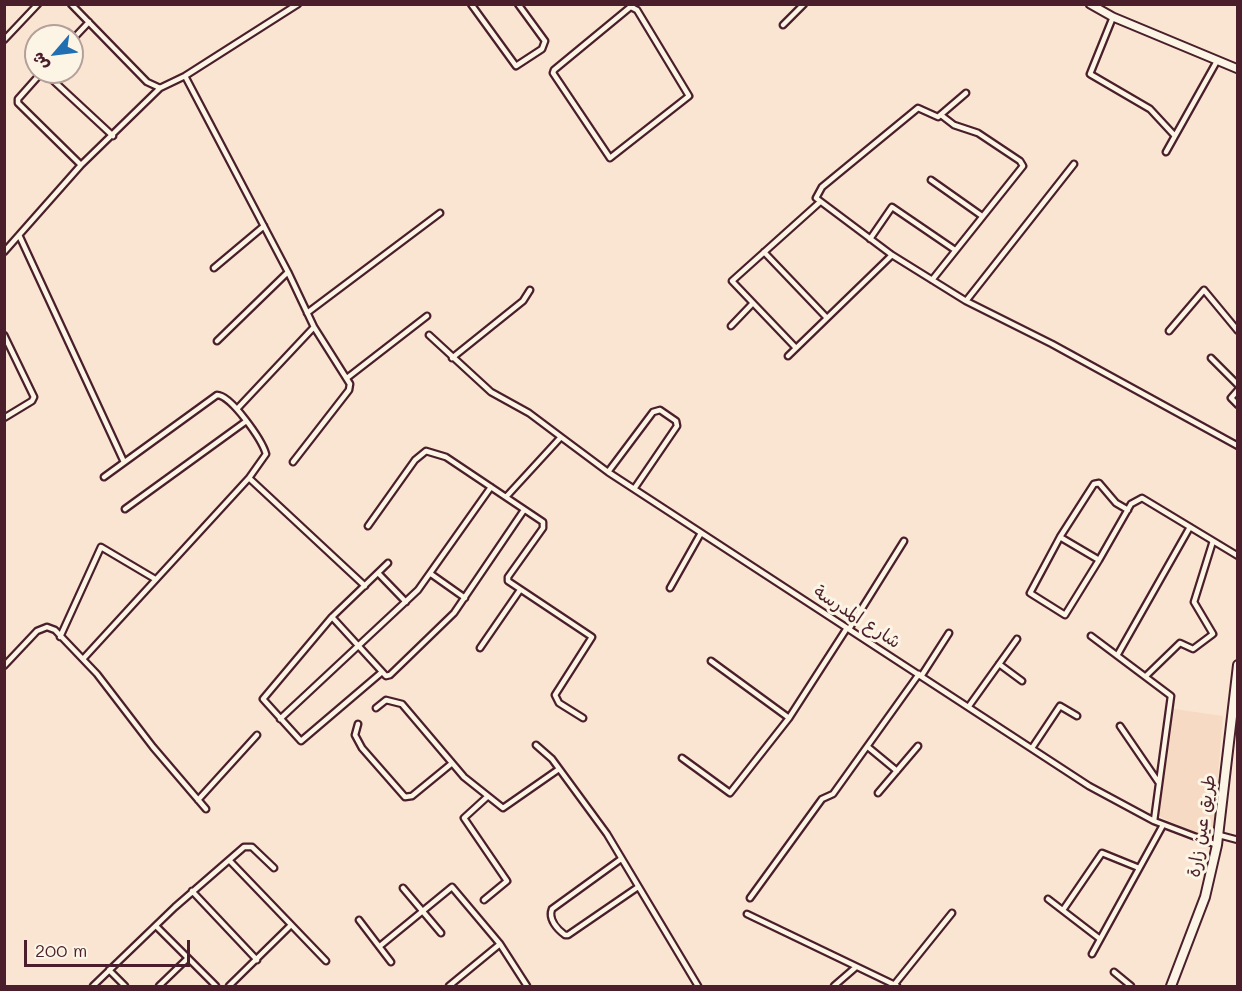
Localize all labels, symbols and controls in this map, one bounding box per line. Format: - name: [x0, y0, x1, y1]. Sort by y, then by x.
- north arrow: [24, 24, 84, 84]
- text: ش: [26, 49, 53, 74]
- street label: شارع المدرسة: [809, 581, 905, 653]
- street label: طريق عين زارة: [1183, 773, 1221, 879]
- scale bar: [27, 928, 194, 966]
- text: 200 m: [35, 938, 87, 962]

